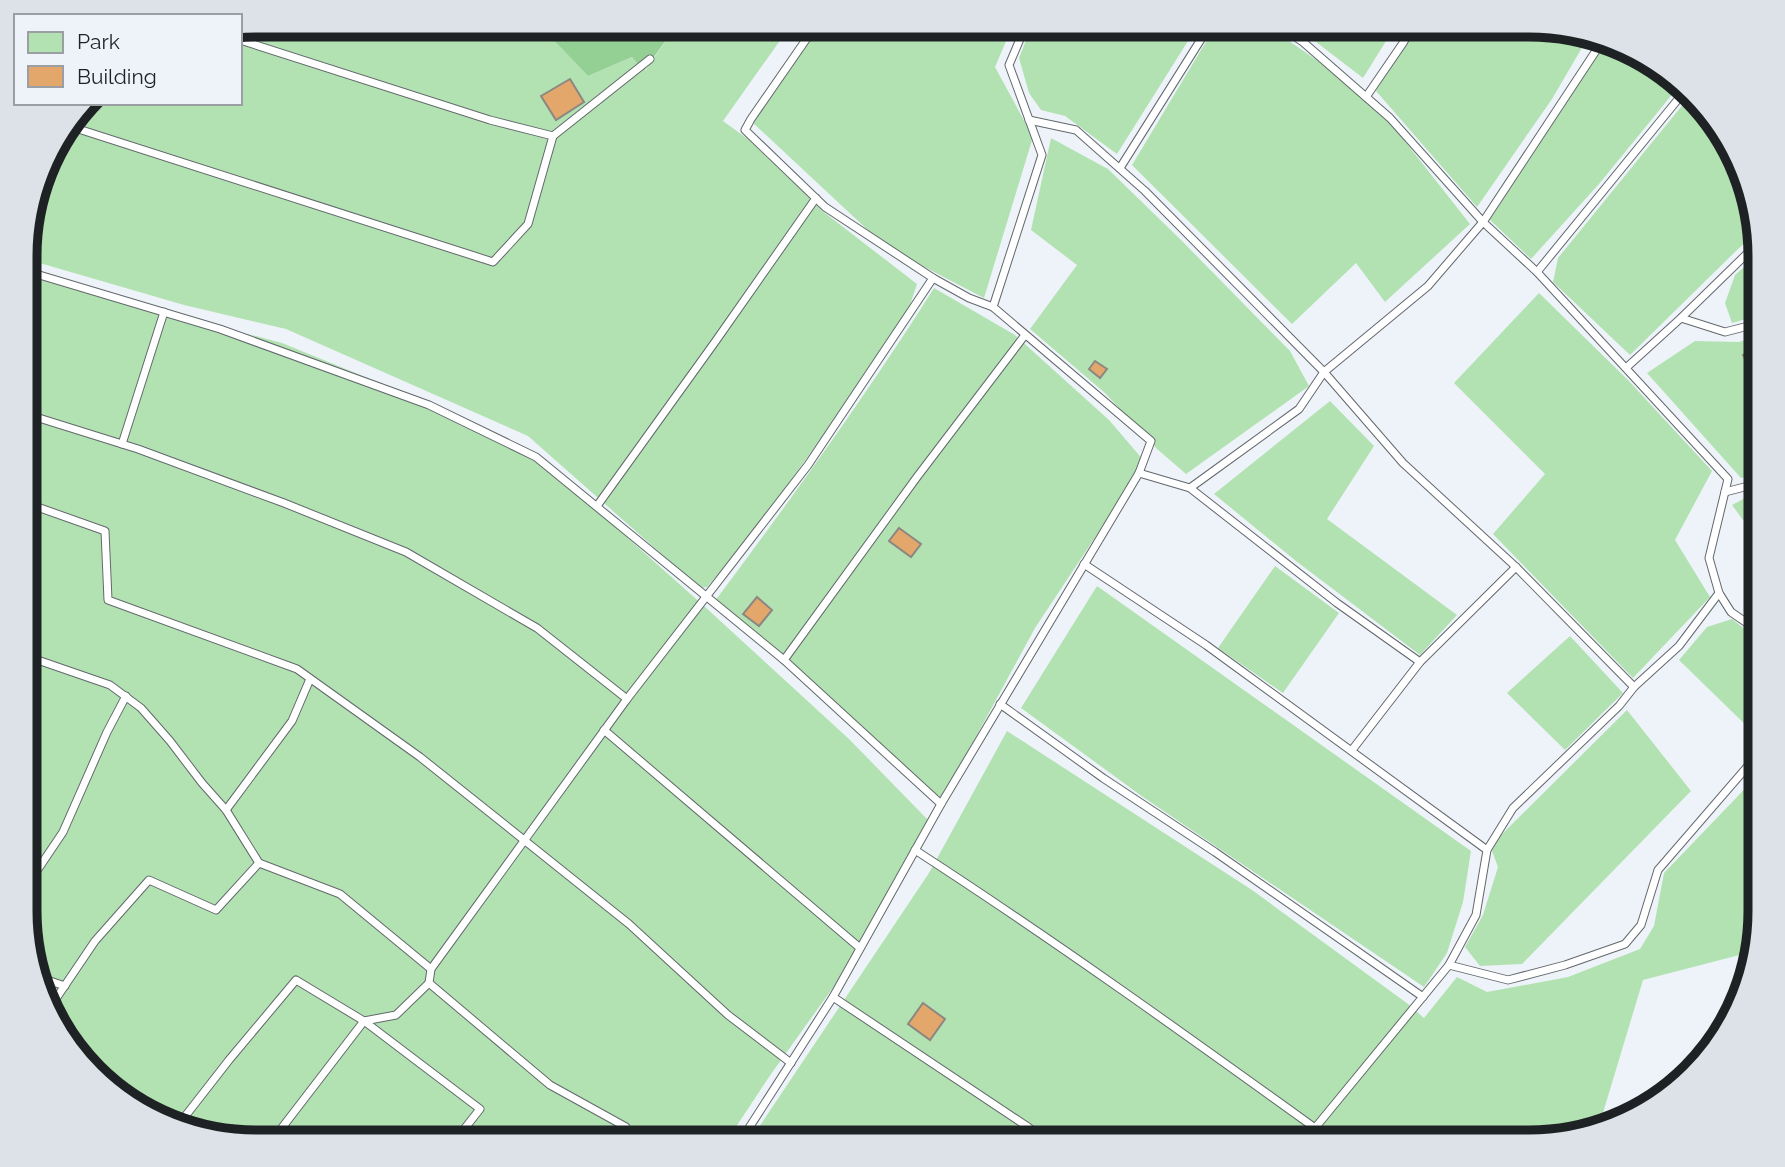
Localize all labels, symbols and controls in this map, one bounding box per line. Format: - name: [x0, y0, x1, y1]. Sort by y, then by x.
- legend: [14, 14, 242, 105]
- text: Park: [77, 29, 120, 54]
- text: Building: [77, 64, 157, 89]

